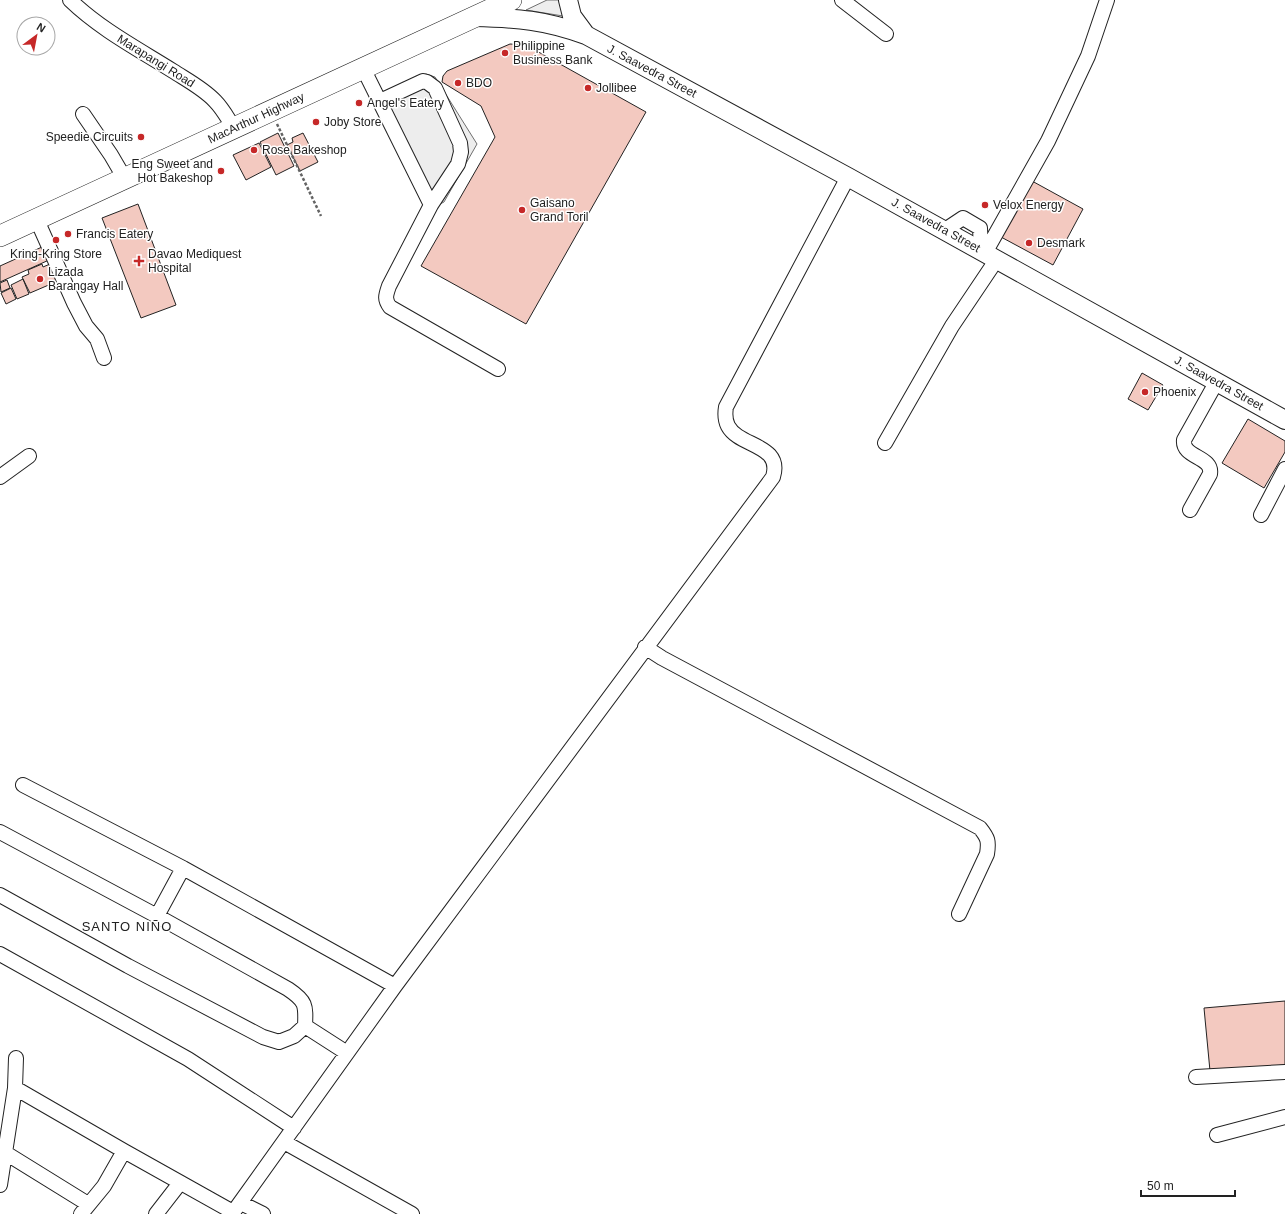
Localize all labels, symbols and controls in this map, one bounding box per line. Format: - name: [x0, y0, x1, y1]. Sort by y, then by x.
- north arrow: [16, 16, 56, 56]
- text: N: [35, 20, 48, 35]
- street label: Marapangi Road: [115, 32, 197, 90]
- place label: Philippine Business Bank: [513, 39, 593, 67]
- street label: J. Saavedra Street: [605, 41, 700, 101]
- marker: Philippine Business Bank: [500, 48, 510, 58]
- place label: BDO: [466, 76, 492, 90]
- marker: BDO: [453, 78, 463, 88]
- place label: Jollibee: [596, 81, 637, 95]
- marker: Jollibee: [583, 83, 593, 93]
- street label: MacArthur Highway: [206, 90, 306, 146]
- place label: Angel's Eatery: [367, 96, 444, 110]
- marker: Angel's Eatery: [354, 98, 364, 108]
- place label: Joby Store: [324, 115, 382, 129]
- marker: Joby Store: [311, 117, 321, 127]
- place label: Speedie Circuits: [46, 130, 133, 144]
- marker: Speedie Circuits: [136, 132, 146, 142]
- place label: Rose Bakeshop: [262, 143, 347, 157]
- marker: Rose Bakeshop: [249, 145, 259, 155]
- place label: Eng Sweet and Hot Bakeshop: [132, 157, 213, 185]
- marker: Eng Sweet and Hot Bakeshop: [216, 166, 226, 176]
- street label: J. Saavedra Street: [889, 195, 983, 256]
- place label: Gaisano Grand Toril: [530, 196, 588, 224]
- place label: Velox Energy: [993, 198, 1064, 212]
- marker: Velox Energy: [980, 200, 990, 210]
- marker: Gaisano Grand Toril: [517, 205, 527, 215]
- place label: Francis Eatery: [76, 227, 153, 241]
- marker: Francis Eatery: [63, 229, 73, 239]
- marker: Kring-Kring Store: [51, 235, 61, 245]
- place label: Desmark: [1037, 236, 1086, 250]
- marker: Desmark: [1024, 238, 1034, 248]
- place label: Kring-Kring Store: [10, 247, 102, 261]
- place label: Davao Mediquest Hospital: [148, 247, 242, 275]
- marker: Davao Mediquest Hospital: [133, 255, 145, 267]
- place label: Lizada Barangay Hall: [48, 265, 123, 293]
- marker: Lizada Barangay Hall: [35, 274, 45, 284]
- street label: J. Saavedra Street: [1172, 353, 1266, 414]
- place label: Phoenix: [1153, 385, 1196, 399]
- marker: Phoenix: [1140, 387, 1150, 397]
- district label: SANTO NIÑO: [82, 919, 172, 934]
- scale bar: [1141, 1172, 1235, 1198]
- text: 50 m: [1147, 1179, 1174, 1193]

